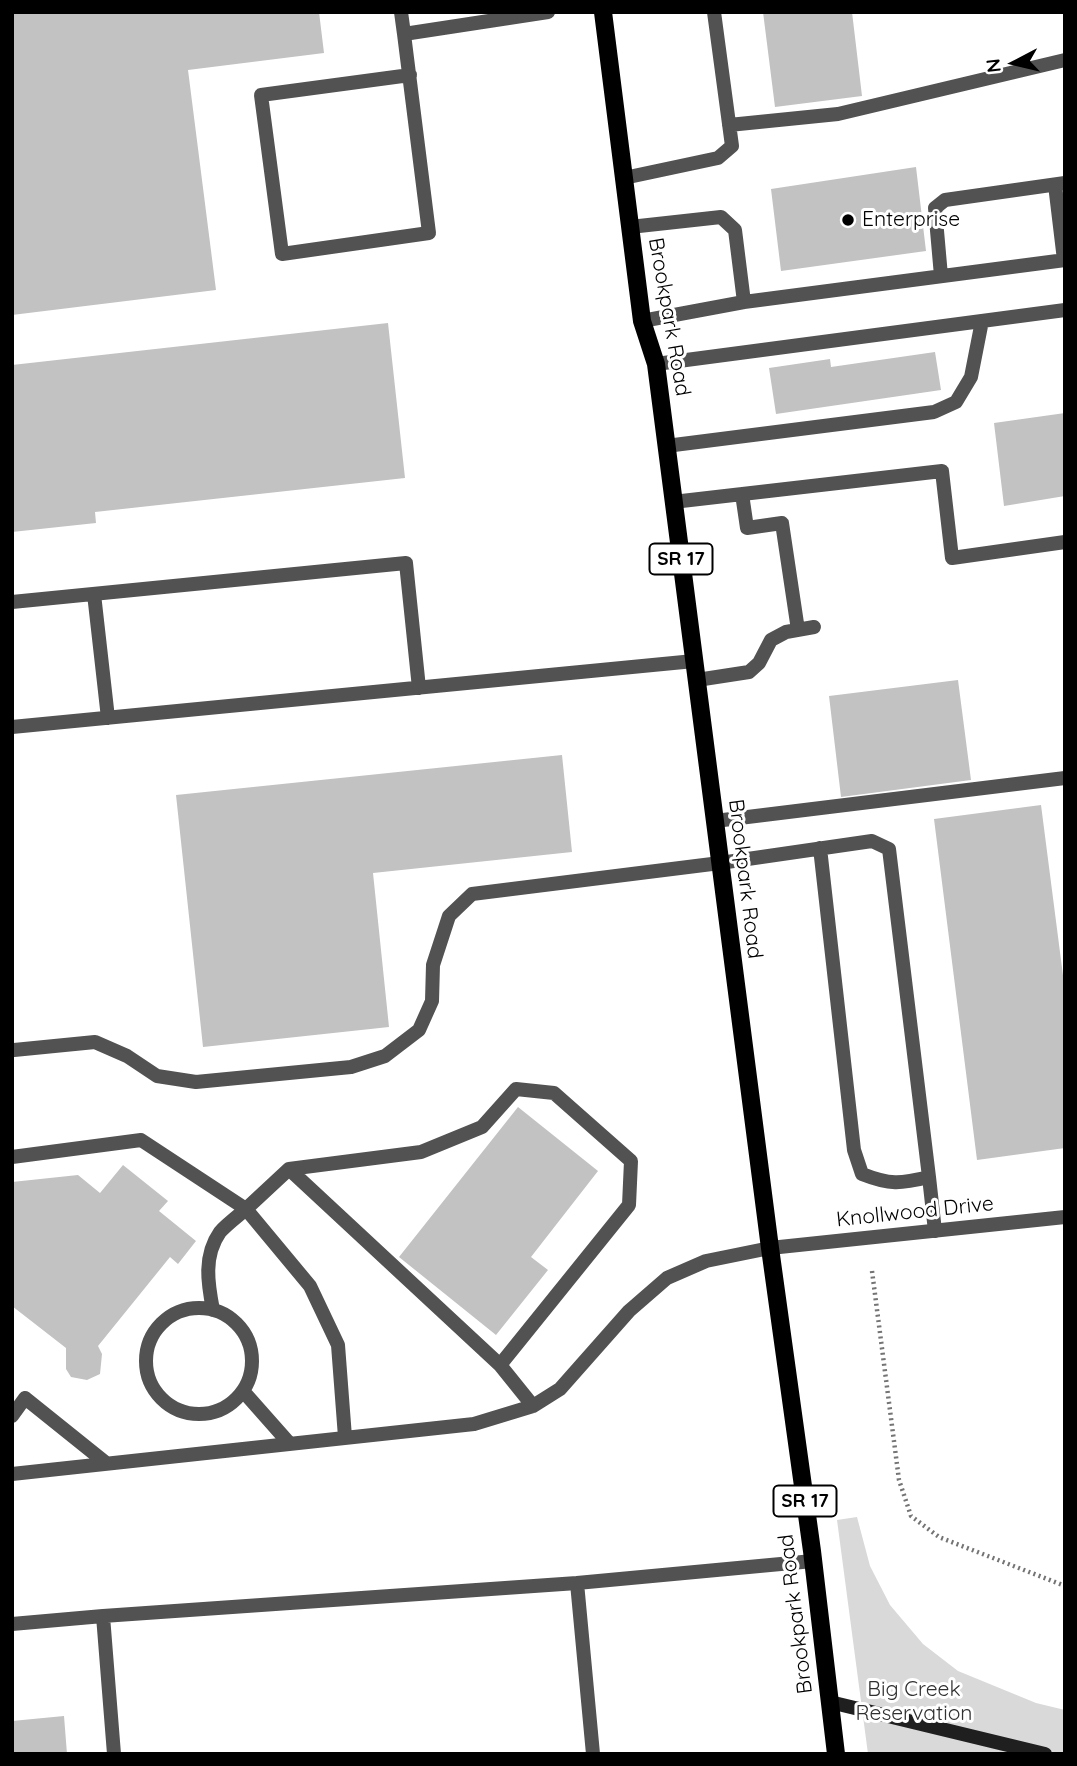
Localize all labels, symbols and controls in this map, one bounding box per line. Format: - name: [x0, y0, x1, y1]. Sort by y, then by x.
- north arrow: [979, 28, 1049, 98]
- text: N: [980, 57, 1006, 74]
- place label: Enterprise: [862, 207, 960, 233]
- marker: Enterprise: [840, 212, 856, 228]
- street label: Brookpark Road: [643, 236, 695, 398]
- road number: SR 17: [650, 544, 712, 574]
- street label: Brookpark Road: [723, 798, 767, 960]
- street label: Knollwood Drive: [835, 1191, 995, 1233]
- road number: SR 17: [774, 1485, 836, 1516]
- street label: Brookpark Road: [774, 1533, 818, 1695]
- park label: Big Creek Reservation: [856, 1677, 972, 1727]

